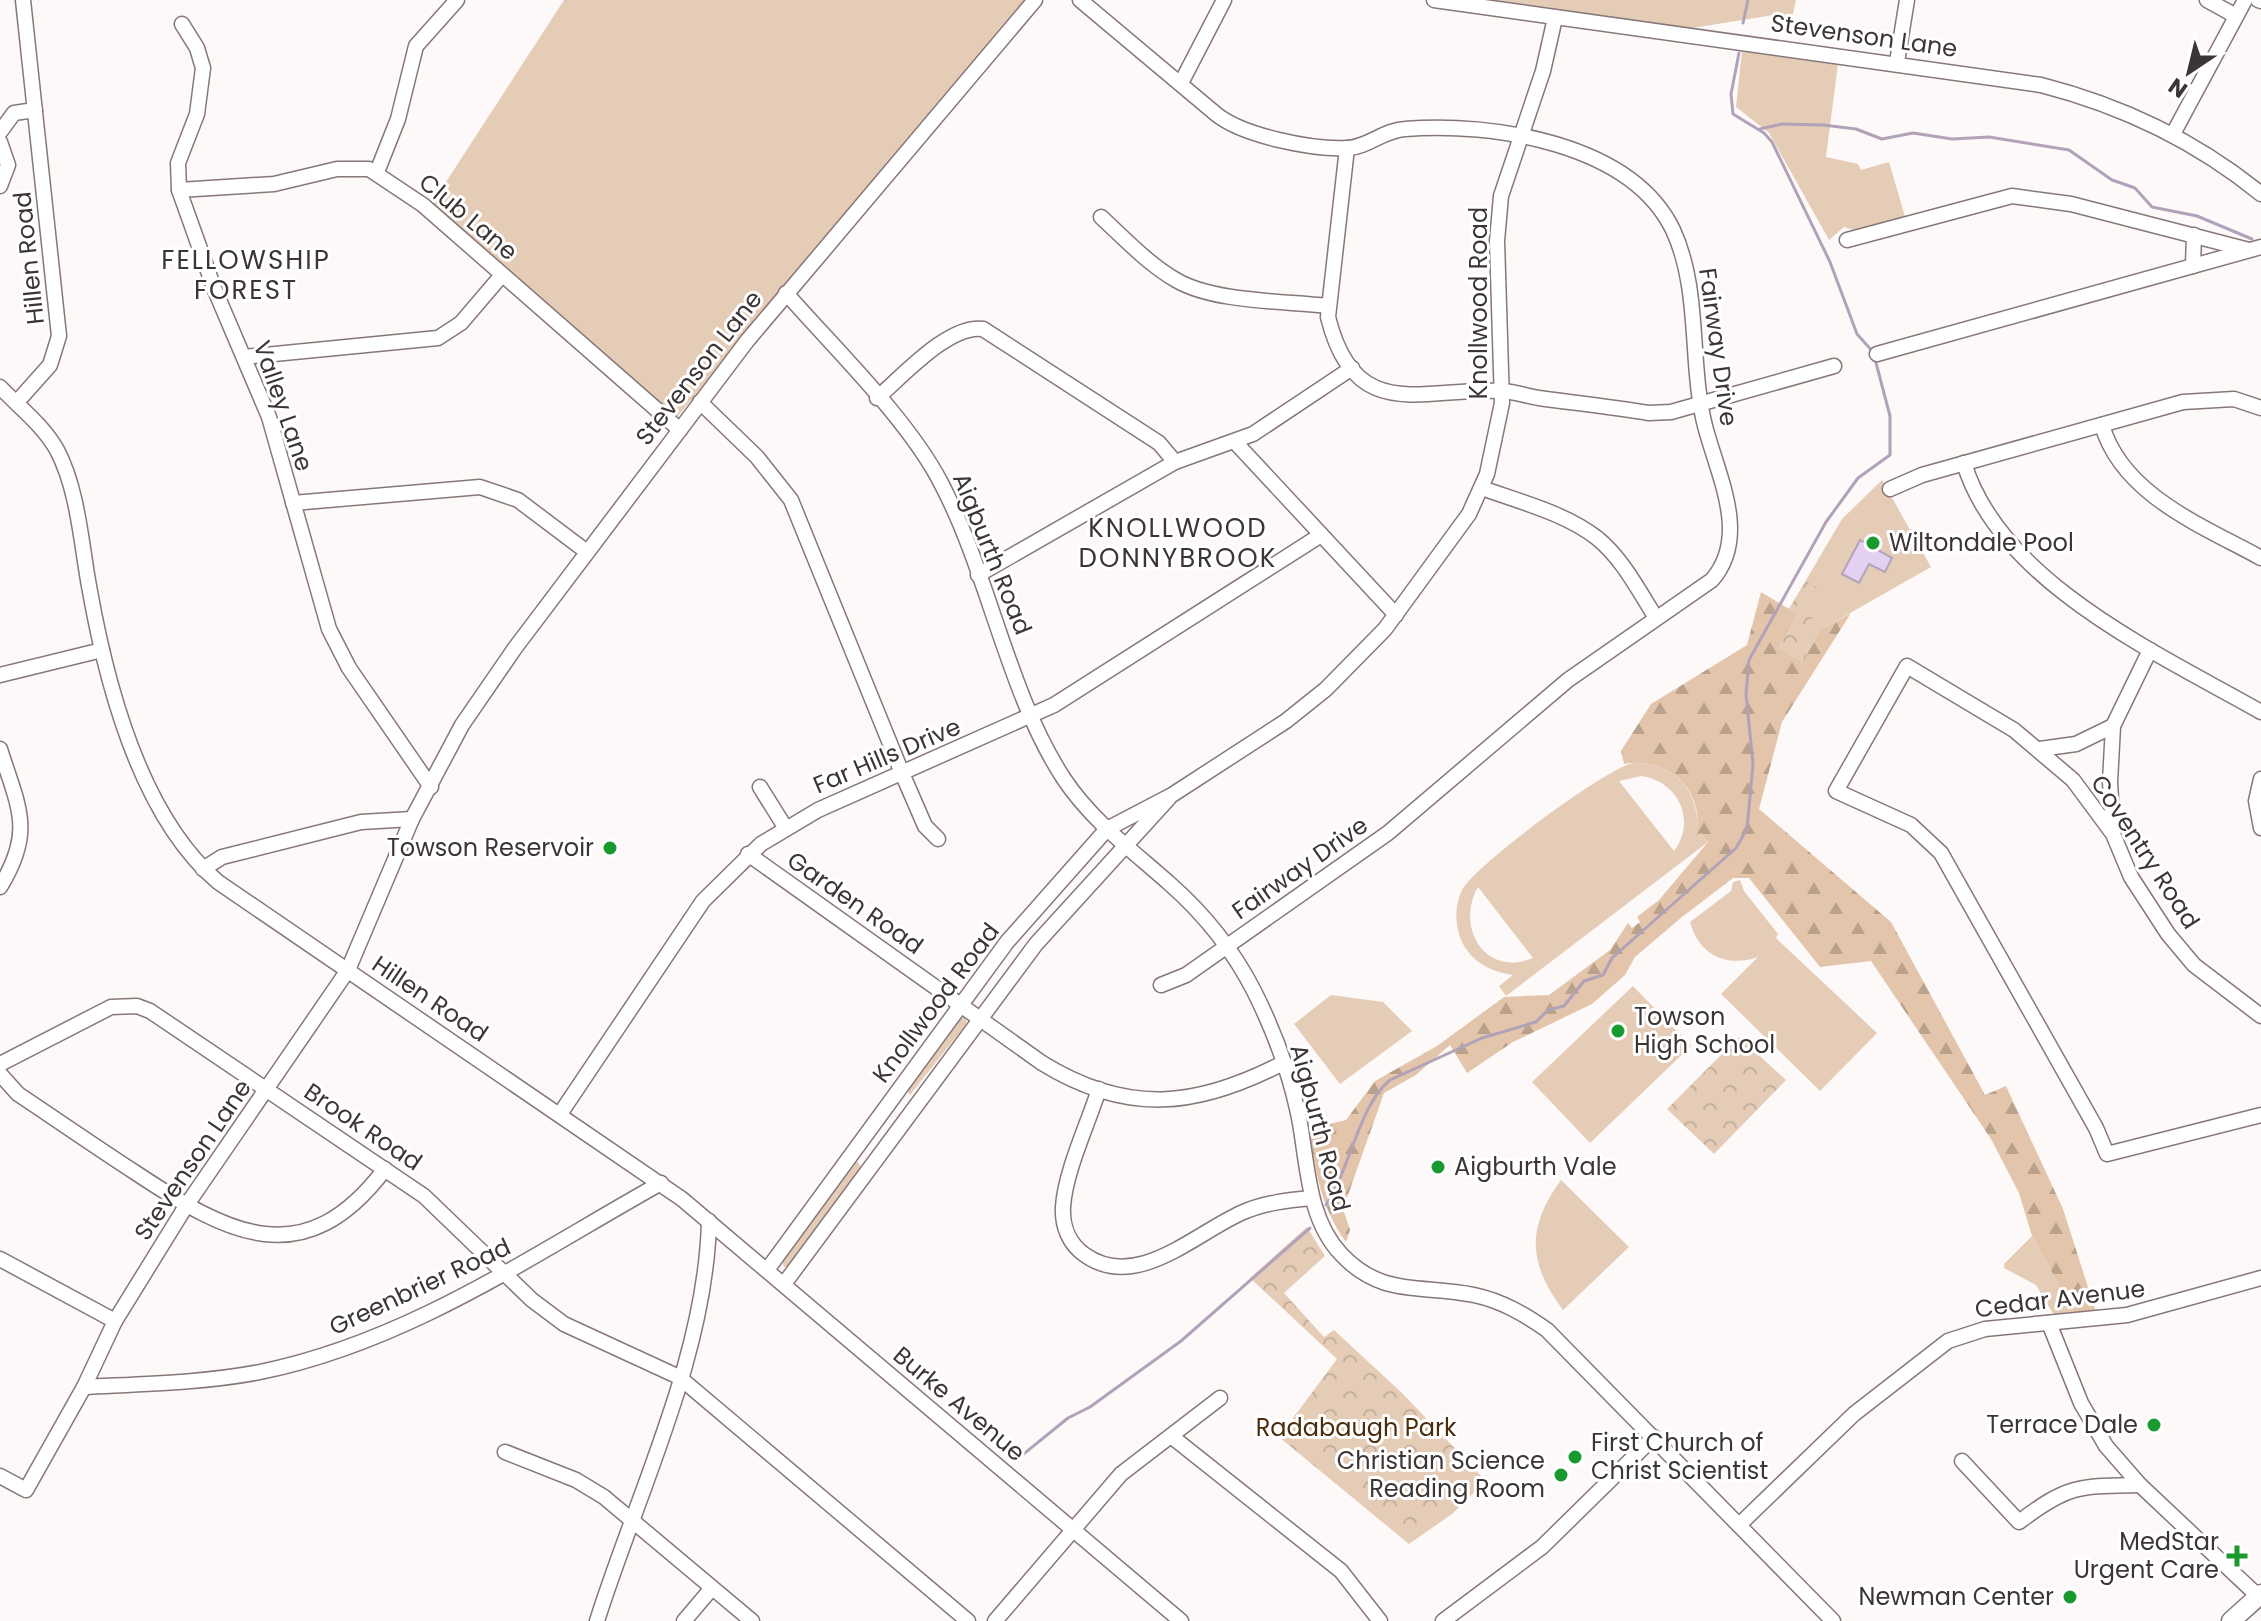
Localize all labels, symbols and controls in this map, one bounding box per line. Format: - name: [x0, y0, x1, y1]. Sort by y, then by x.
- street label: Stevenson Lane: [1769, 6, 1959, 65]
- north arrow: [2149, 32, 2229, 112]
- text: N: [2162, 71, 2193, 105]
- street label: Club Lane: [412, 166, 525, 268]
- street label: Hillen Road: [5, 190, 52, 326]
- street label: Knollwood Road: [1462, 207, 1495, 399]
- district label: FELLOWSHIP FOREST: [161, 242, 331, 308]
- street label: Fairway Drive: [1691, 266, 1746, 428]
- street label: Stevenson Lane: [628, 283, 769, 452]
- street label: Valley Lane: [246, 336, 321, 475]
- street label: Aigburth Road: [945, 468, 1040, 640]
- district label: KNOLLWOOD DONNYBROOK: [1079, 510, 1277, 576]
- place label: Wiltondale Pool: [1889, 526, 2074, 559]
- marker: Wiltondale Pool: [1864, 534, 1882, 552]
- street label: Far Hills Drive: [808, 710, 966, 801]
- street label: Coventry Road: [2083, 768, 2208, 935]
- street label: Fairway Drive: [1225, 808, 1374, 927]
- place label: Towson Reservoir: [387, 831, 594, 864]
- marker: Towson Reservoir: [601, 839, 619, 857]
- street label: Garden Road: [781, 843, 930, 962]
- street label: Knollwood Road: [865, 916, 1007, 1089]
- street label: Hillen Road: [366, 948, 495, 1050]
- place label: Towson High School: [1634, 1000, 1775, 1061]
- marker: Towson High School: [1609, 1022, 1627, 1040]
- street label: Aigburth Road: [1282, 1041, 1359, 1215]
- street label: Stevenson Lane: [126, 1073, 259, 1247]
- street label: Brook Road: [298, 1075, 429, 1178]
- place label: Aigburth Vale: [1454, 1150, 1617, 1183]
- marker: Aigburth Vale: [1429, 1158, 1447, 1176]
- street label: Greenbrier Road: [324, 1230, 516, 1343]
- street label: Cedar Avenue: [1973, 1272, 2147, 1325]
- street label: Burke Avenue: [886, 1339, 1032, 1469]
- place label: Terrace Dale: [1986, 1408, 2138, 1441]
- park label: Radabaugh Park: [1256, 1411, 1457, 1444]
- marker: Terrace Dale: [2145, 1416, 2163, 1434]
- place label: First Church of Christ Scientist: [1591, 1426, 1768, 1487]
- place label: Christian Science Reading Room: [1337, 1444, 1545, 1505]
- marker: First Church of Christ Scientist: [1566, 1448, 1584, 1466]
- marker: Christian Science Reading Room: [1552, 1466, 1570, 1484]
- place label: MedStar Urgent Care: [2074, 1525, 2219, 1586]
- marker: MedStar Urgent Care: [2226, 1545, 2248, 1567]
- place label: Newman Center: [1859, 1580, 2054, 1613]
- marker: Newman Center: [2061, 1588, 2079, 1606]

